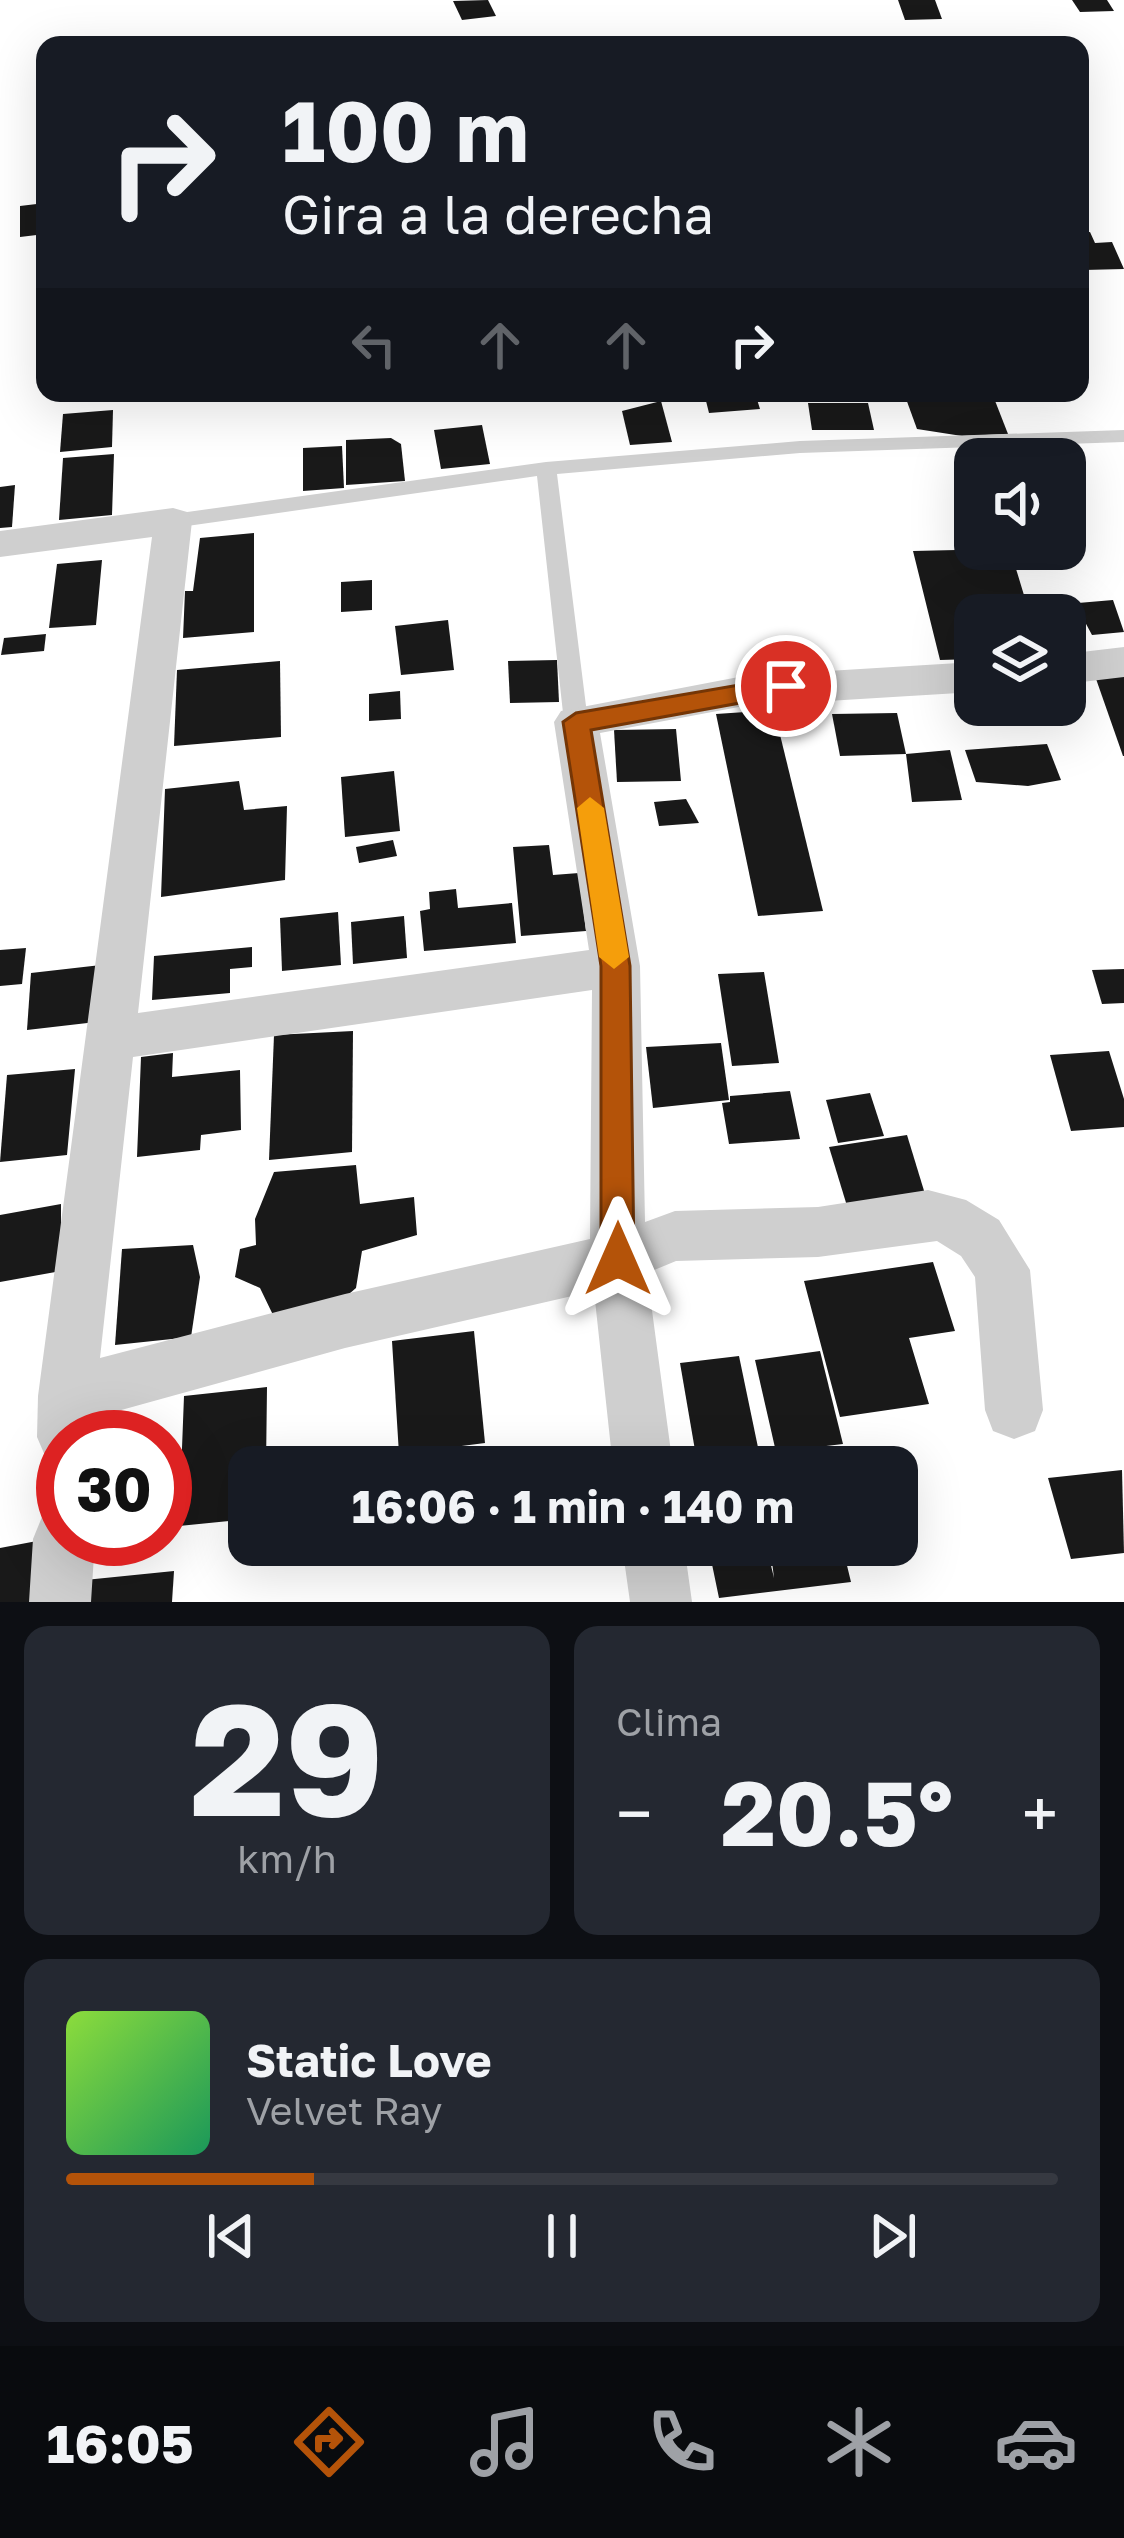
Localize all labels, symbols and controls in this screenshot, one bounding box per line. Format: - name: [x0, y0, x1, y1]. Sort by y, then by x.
- text: 100 m: [282, 80, 529, 180]
- icon: right: [84, 84, 240, 240]
- text: Gira a la derecha: [282, 181, 714, 246]
- icon: left: [341, 312, 407, 378]
- icon: ahead: [467, 312, 533, 378]
- icon: ahead: [593, 312, 659, 378]
- icon: right: [719, 312, 785, 378]
- map controls: [954, 438, 1086, 726]
- button: sound: [954, 438, 1086, 570]
- button: layers: [954, 594, 1086, 726]
- pin: [735, 635, 837, 737]
- icon: arrive: [753, 653, 819, 719]
- position arrow: [555, 1196, 681, 1322]
- speed limit sign: 30: [36, 1410, 192, 1566]
- text: 16:06 · 1 min · 140 m: [352, 1479, 794, 1533]
- text: 29: [190, 1663, 384, 1850]
- text: Clima: [616, 1698, 722, 1745]
- text: 20.5°: [721, 1758, 953, 1866]
- text: −: [616, 1773, 652, 1853]
- text: +: [1022, 1773, 1058, 1853]
- text: km/h: [237, 1835, 337, 1882]
- text: Static Love: [246, 2033, 492, 2087]
- text: Velvet Ray: [246, 2087, 442, 2134]
- icon: previous: [198, 2203, 264, 2269]
- icon: pause: [529, 2203, 595, 2269]
- icon: next: [860, 2203, 926, 2269]
- icon: directions: [287, 2400, 371, 2484]
- icon: music: [463, 2400, 547, 2484]
- icon: phone: [640, 2400, 724, 2484]
- icon: climate: [817, 2400, 901, 2484]
- icon: car: [994, 2400, 1078, 2484]
- text: 16:05: [46, 2410, 194, 2475]

